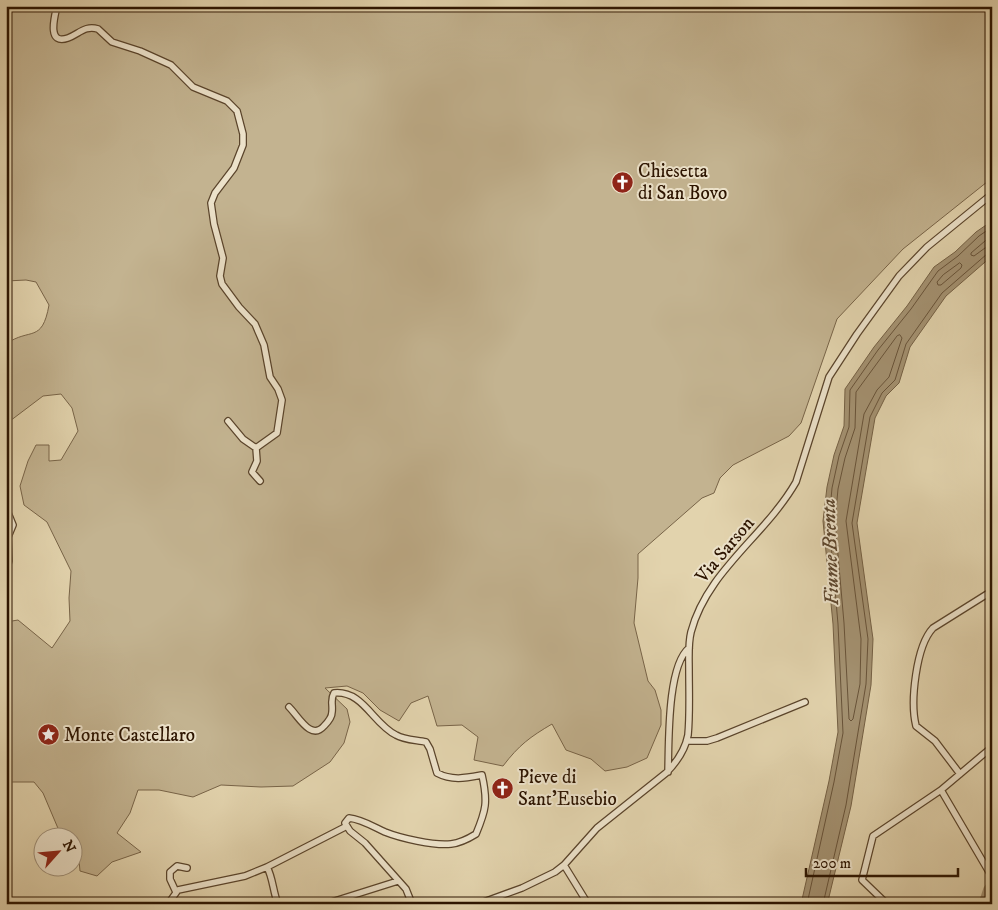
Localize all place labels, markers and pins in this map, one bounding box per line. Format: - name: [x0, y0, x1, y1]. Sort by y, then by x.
- place label: Chiesetta di San Bovo: [638, 160, 727, 205]
- church icon: Chiesetta di San Bovo: [610, 170, 634, 194]
- place icon: Monte Castellaro: [36, 723, 60, 747]
- place label: Monte Castellaro: [64, 724, 195, 747]
- place label: Pieve di Sant'Eusebio: [518, 766, 617, 811]
- church icon: Pieve di Sant'Eusebio: [490, 776, 514, 800]

